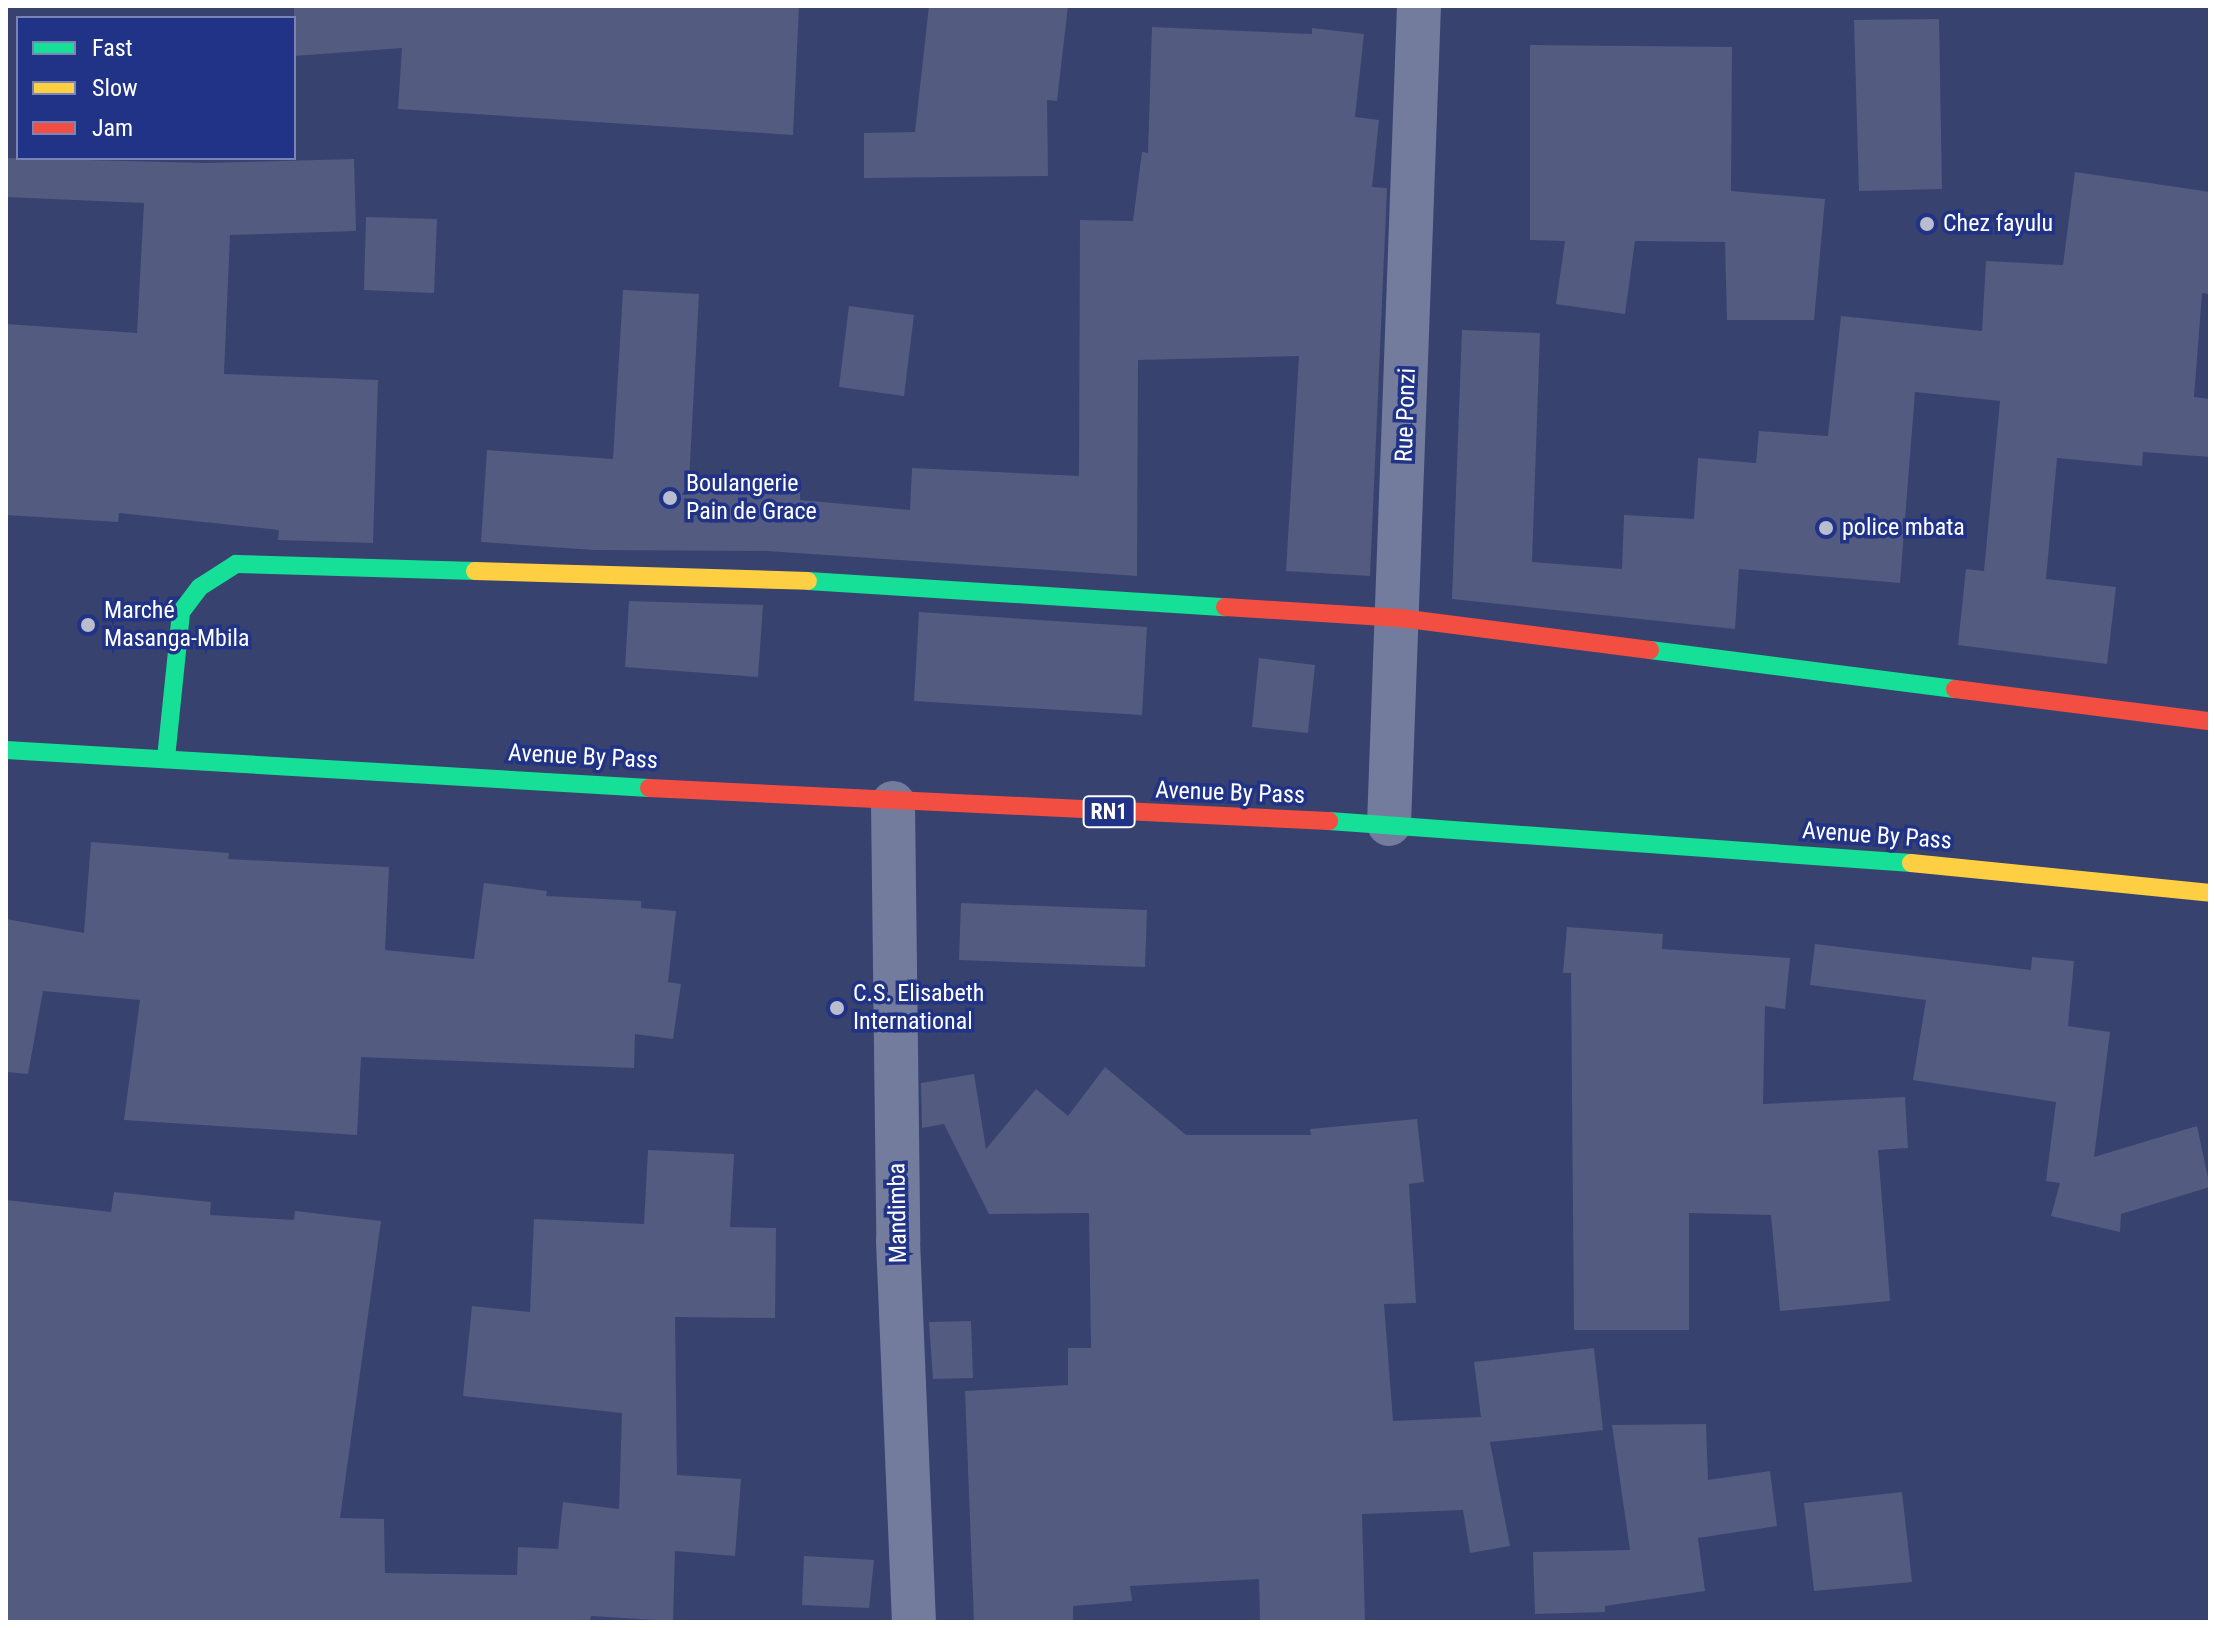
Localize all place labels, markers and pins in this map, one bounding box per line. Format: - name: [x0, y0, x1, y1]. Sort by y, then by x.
- place label: Chez fayulu: [1943, 210, 2053, 238]
- marker: Chez fayulu: [1918, 215, 1936, 233]
- place label: Boulangerie Pain de Grace: [686, 470, 817, 526]
- marker: Boulangerie Pain de Grace: [661, 489, 679, 507]
- place label: police mbata: [1842, 514, 1965, 542]
- marker: police mbata: [1817, 519, 1835, 537]
- place label: Marché Masanga-Mbila: [104, 597, 249, 653]
- marker: Marché Masanga-Mbila: [79, 616, 97, 634]
- place label: C.S. Elisabeth International: [853, 980, 984, 1036]
- marker: C.S. Elisabeth International: [828, 999, 846, 1017]

